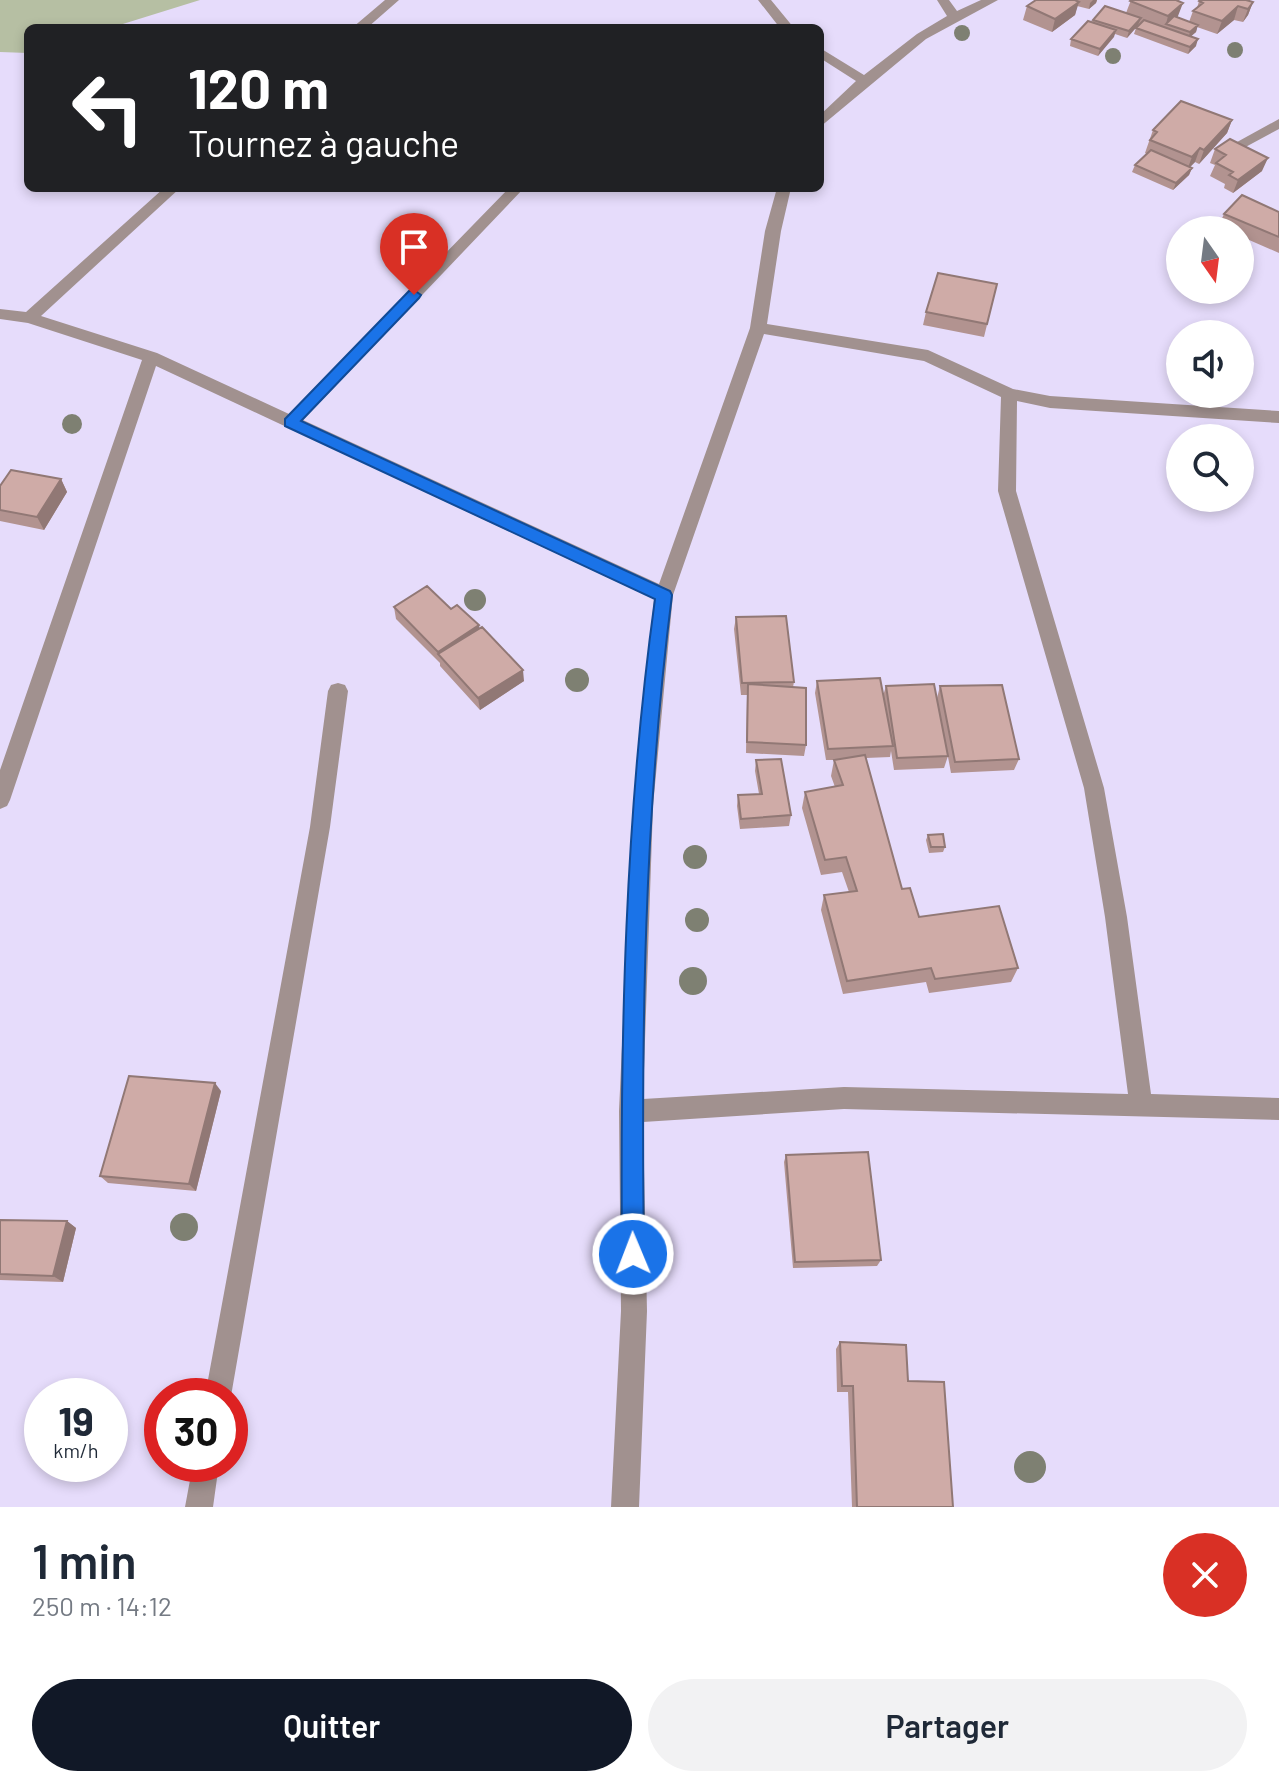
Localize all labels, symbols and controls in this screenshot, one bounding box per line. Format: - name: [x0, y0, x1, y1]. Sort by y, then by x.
- text: 120 m: [188, 53, 329, 120]
- icon: left: [56, 56, 160, 160]
- text: Tournez à gauche: [188, 121, 459, 164]
- pin: [380, 213, 448, 295]
- north arrow: [1166, 216, 1254, 304]
- map controls: [1166, 216, 1254, 512]
- icon: arrive: [392, 225, 436, 269]
- button: sound: [1166, 320, 1254, 408]
- button: search: [1166, 424, 1254, 512]
- position arrow: [591, 1212, 675, 1296]
- speed limit sign: 30: [144, 1378, 248, 1482]
- text: 19: [58, 1396, 94, 1444]
- text: km/h: [53, 1438, 99, 1462]
- text: 1 min: [32, 1531, 137, 1589]
- button: close: [1163, 1533, 1247, 1617]
- text: 250 m · 14:12: [32, 1590, 172, 1621]
- button: Quitter: [32, 1679, 632, 1771]
- button: Partager: [648, 1679, 1247, 1771]

